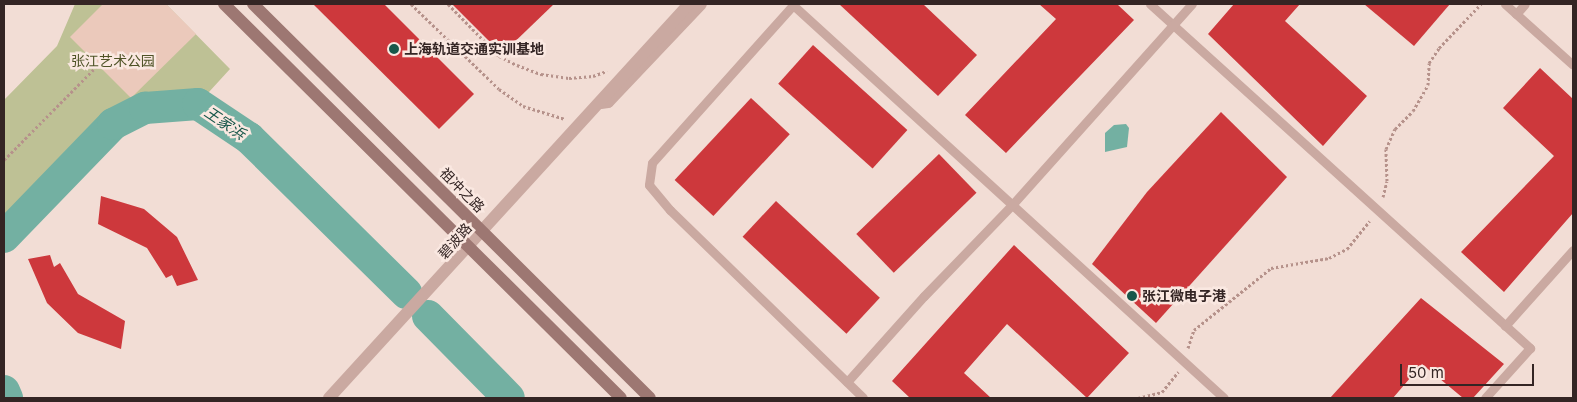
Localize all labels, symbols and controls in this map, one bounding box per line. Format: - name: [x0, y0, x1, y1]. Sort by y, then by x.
- place label: 上海轨道交通实训基地: [404, 41, 544, 57]
- marker: 上海轨道交通实训基地: [388, 43, 400, 55]
- park label: 张江艺术公园: [71, 53, 155, 69]
- water label: 王家浜: [201, 103, 249, 143]
- street label: 祖冲之路: [436, 164, 488, 216]
- street label: 碧波路: [435, 220, 475, 262]
- place label: 张江微电子港: [1142, 288, 1226, 304]
- marker: 张江微电子港: [1126, 290, 1138, 302]
- scale bar: [1402, 354, 1536, 386]
- text: 50 m: [1408, 363, 1444, 382]

